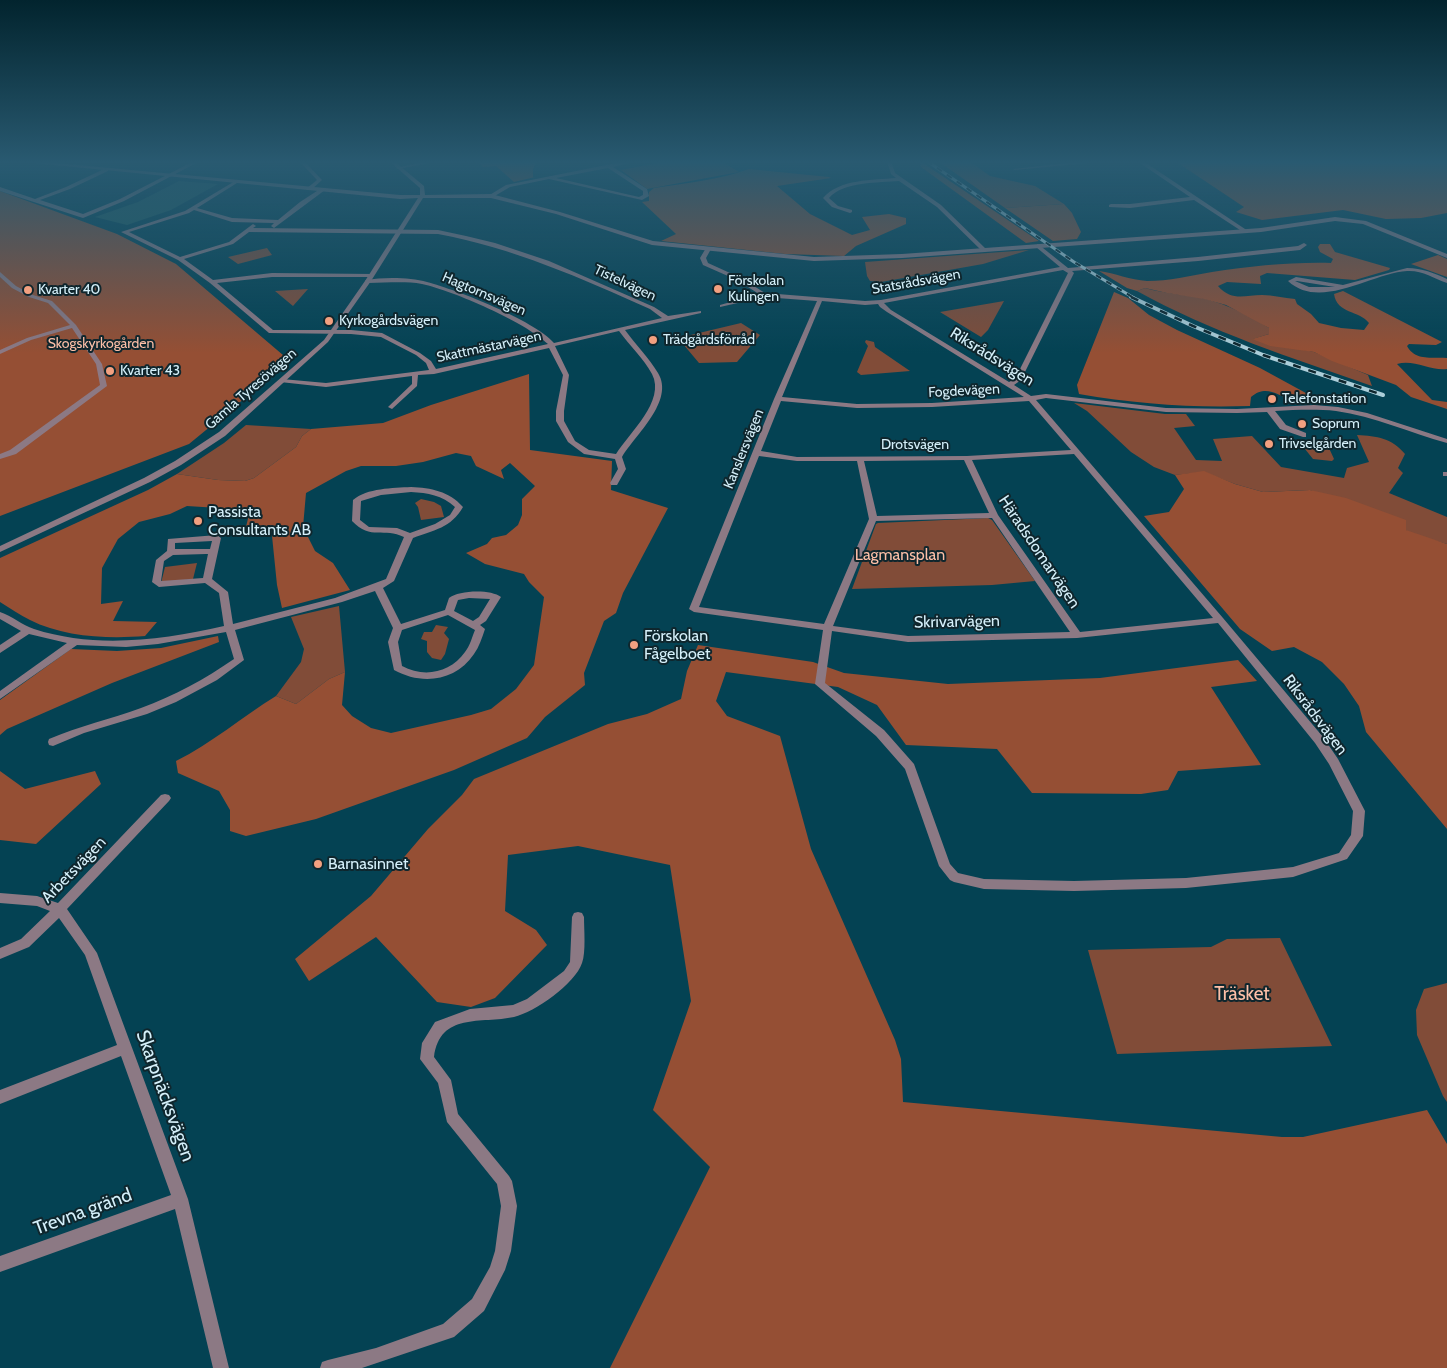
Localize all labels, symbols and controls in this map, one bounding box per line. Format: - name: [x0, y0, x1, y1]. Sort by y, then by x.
- street label: Tistelvägen: [591, 261, 659, 305]
- street label: Statsrådsvägen: [870, 266, 962, 298]
- street label: Hagtornsvägen: [440, 269, 528, 319]
- place label: Förskolan Kulingen: [728, 273, 784, 306]
- place label: Kvarter 40: [38, 282, 100, 298]
- marker: Förskolan Kulingen: [712, 283, 724, 295]
- marker: Kvarter 40: [22, 284, 34, 296]
- place label: Kyrkogårdsvägen: [339, 313, 438, 329]
- marker: Kyrkogårdsvägen: [323, 315, 335, 327]
- street label: Riksrådsvägen: [946, 324, 1038, 390]
- street label: Skattmästarvägen: [435, 328, 543, 366]
- place label: Trädgårdsförråd: [663, 332, 755, 348]
- marker: Trädgårdsförråd: [647, 334, 659, 346]
- park label: Skogskyrkogården: [48, 336, 154, 352]
- street label: Gamla Tyresövägen: [202, 345, 300, 433]
- place label: Kvarter 43: [120, 363, 180, 379]
- marker: Kvarter 43: [104, 365, 116, 377]
- street label: Fogdevägen: [928, 381, 1000, 401]
- place label: Telefonstation: [1282, 391, 1366, 407]
- marker: Telefonstation: [1266, 393, 1278, 405]
- street label: Kanslersvägen: [720, 407, 768, 491]
- place label: Soprum: [1312, 416, 1360, 432]
- marker: Soprum: [1296, 418, 1308, 430]
- place label: Trivselgården: [1279, 436, 1356, 452]
- street label: Drotsvägen: [881, 437, 949, 453]
- marker: Trivselgården: [1263, 438, 1275, 450]
- street label: Häradsdomarvägen: [994, 492, 1084, 612]
- place label: Passista Consultants AB: [208, 502, 311, 540]
- marker: Passista Consultants AB: [192, 515, 204, 527]
- park label: Lagmansplan: [855, 545, 945, 565]
- street label: Skrivarvägen: [914, 612, 1000, 632]
- place label: Förskolan Fågelboet: [644, 626, 710, 664]
- marker: Förskolan Fågelboet: [628, 639, 640, 651]
- street label: Riksrådsvägen: [1279, 671, 1351, 759]
- street label: Arbetsvägen: [38, 833, 110, 907]
- place label: Barnasinnet: [328, 854, 408, 874]
- marker: Barnasinnet: [312, 858, 324, 870]
- park label: Träsket: [1214, 983, 1270, 1005]
- street label: Skarpnäcksvägen: [131, 1027, 199, 1165]
- street label: Trevna gränd: [31, 1184, 135, 1240]

